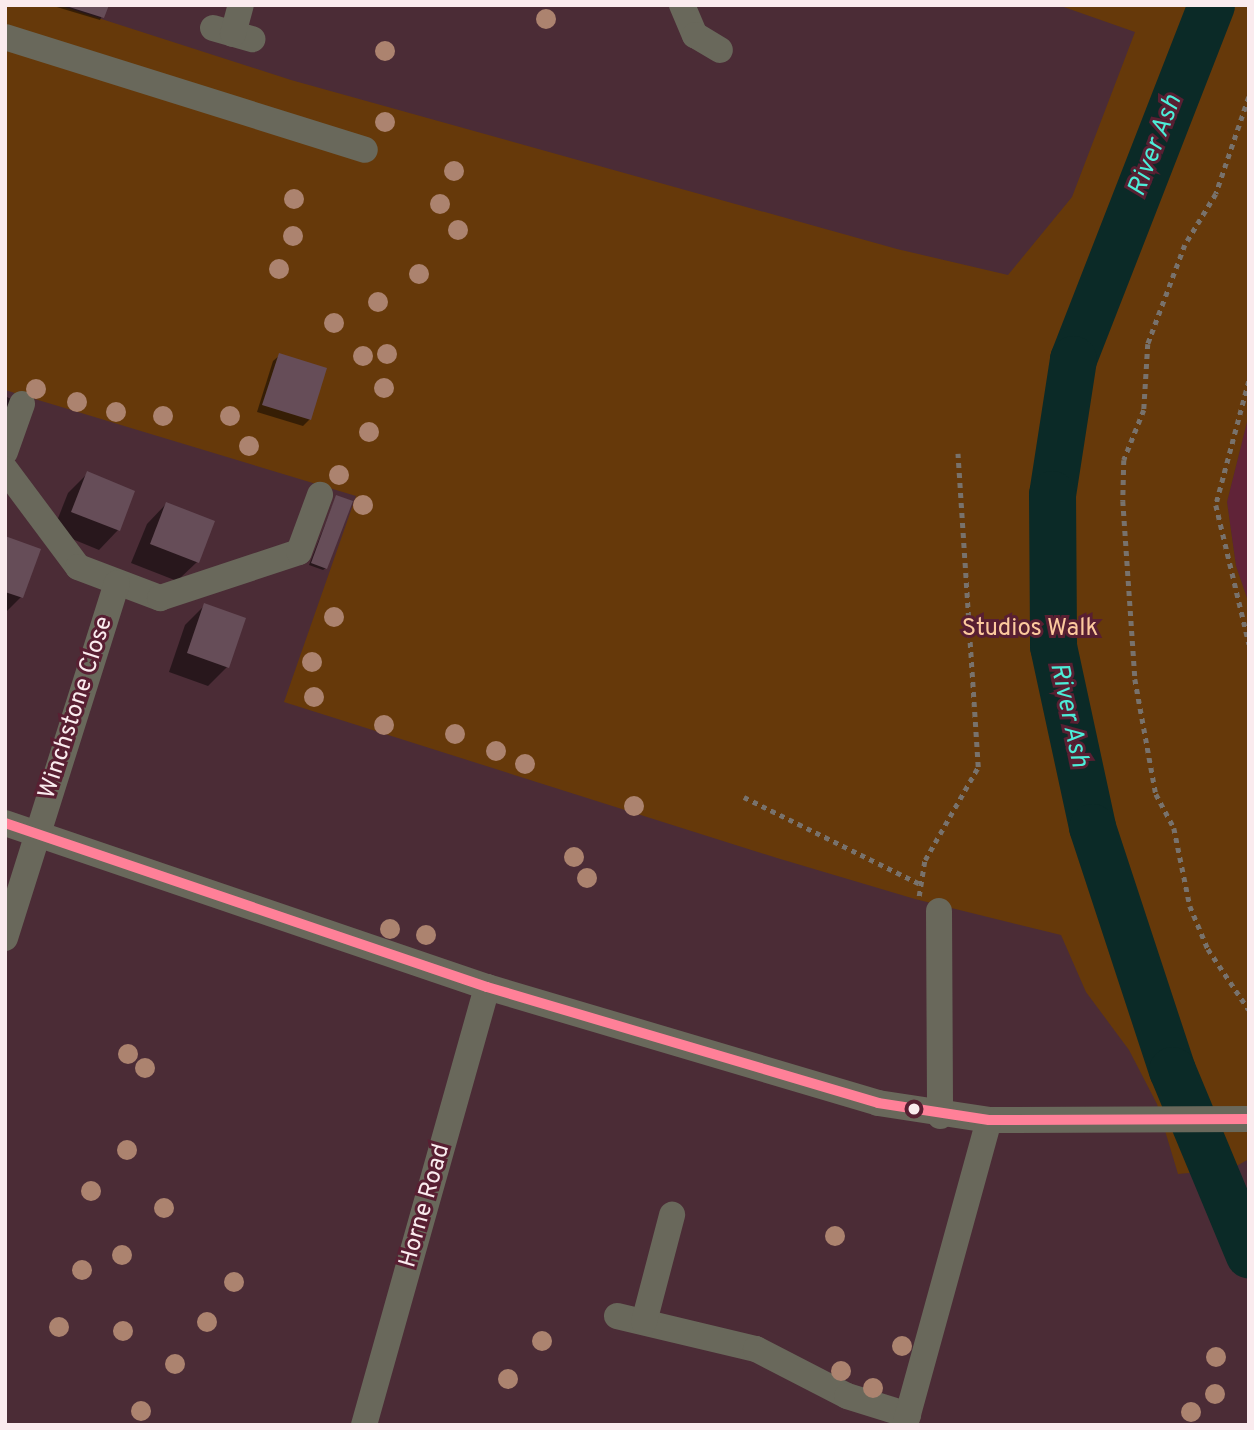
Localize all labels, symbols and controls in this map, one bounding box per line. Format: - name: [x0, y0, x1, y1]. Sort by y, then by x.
- water label: River Ash: [1122, 90, 1190, 202]
- street label: Winchstone Close: [34, 613, 120, 803]
- park label: Studios Walk: [962, 616, 1098, 644]
- water label: River Ash: [1042, 659, 1094, 771]
- unlabelled marker: [907, 1102, 921, 1116]
- street label: Horne Road: [395, 1141, 457, 1271]

